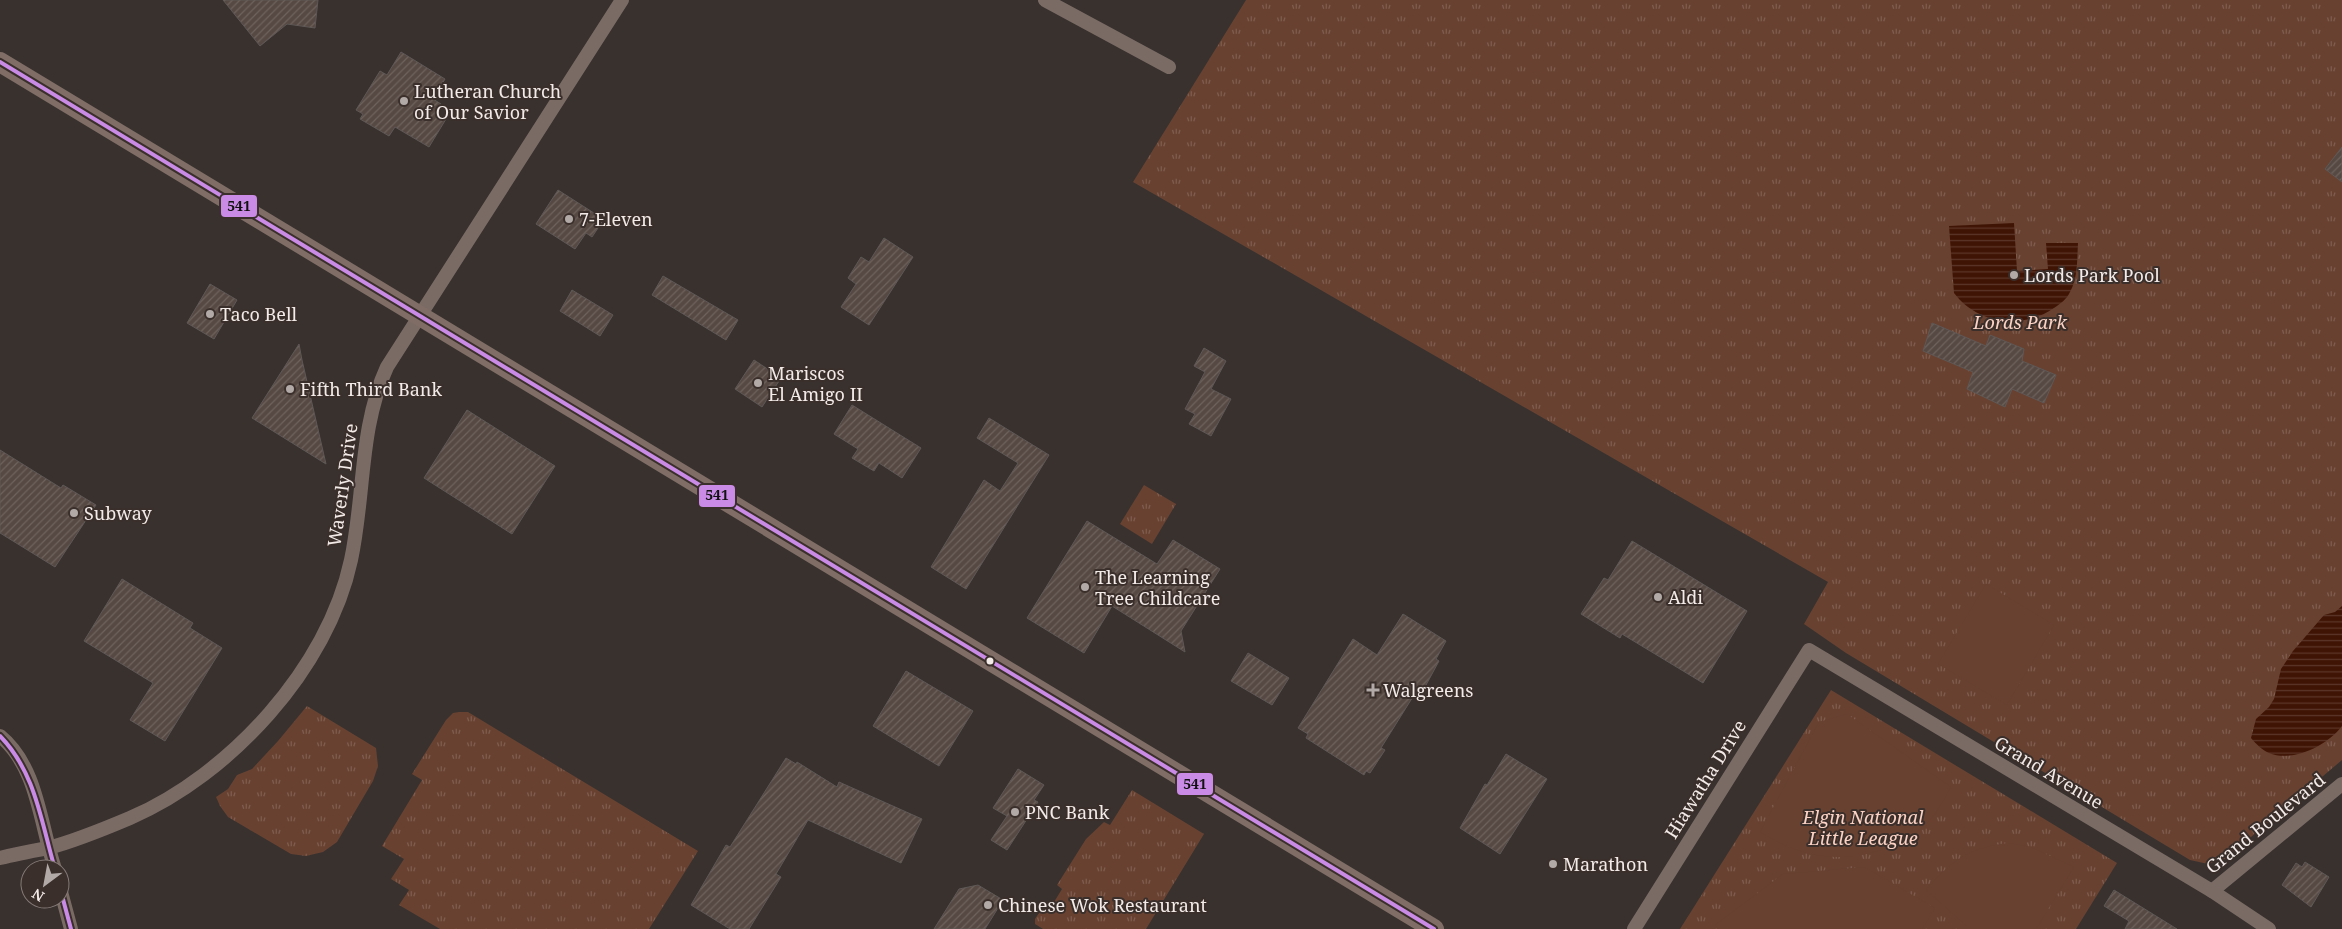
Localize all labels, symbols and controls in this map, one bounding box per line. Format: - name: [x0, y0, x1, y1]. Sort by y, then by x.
- place label: Lutheran Church of Our Savior: [414, 79, 561, 124]
- marker: Lutheran Church of Our Savior: [398, 95, 410, 107]
- line badge: 541: [220, 194, 258, 218]
- text: 541: [227, 196, 251, 215]
- place label: 7-Eleven: [579, 207, 653, 231]
- marker: 7-Eleven: [563, 213, 575, 225]
- place label: Lords Park Pool: [2024, 263, 2160, 287]
- marker: Lords Park Pool: [2008, 269, 2020, 281]
- place label: Taco Bell: [220, 302, 298, 326]
- marker: Taco Bell: [204, 308, 216, 320]
- park label: Lords Park: [1972, 310, 2067, 334]
- place label: Mariscos El Amigo II: [768, 361, 863, 406]
- place label: Fifth Third Bank: [300, 377, 442, 401]
- marker: Mariscos El Amigo II: [752, 377, 764, 389]
- marker: Fifth Third Bank: [284, 383, 296, 395]
- street label: Waverly Drive: [321, 422, 363, 548]
- line badge: 541: [698, 484, 736, 508]
- text: 541: [705, 485, 729, 504]
- place label: Subway: [84, 501, 153, 525]
- marker: Subway: [68, 507, 80, 519]
- place label: The Learning Tree Childcare: [1095, 565, 1220, 610]
- marker: The Learning Tree Childcare: [1079, 581, 1091, 593]
- place label: Aldi: [1668, 585, 1703, 609]
- marker: Aldi: [1652, 591, 1664, 603]
- unlabelled marker: [985, 656, 995, 666]
- place label: Walgreens: [1383, 678, 1473, 702]
- marker: Walgreens: [1367, 684, 1379, 696]
- street label: Hiawatha Drive: [1659, 715, 1751, 843]
- street label: Grand Avenue: [1990, 730, 2108, 814]
- street label: Grand Boulevard: [2200, 767, 2330, 879]
- line badge: 541: [1176, 772, 1214, 796]
- text: 541: [1183, 774, 1207, 793]
- place label: PNC Bank: [1025, 800, 1110, 824]
- park label: Elgin National Little League: [1802, 805, 1924, 850]
- marker: PNC Bank: [1009, 806, 1021, 818]
- place label: Marathon: [1563, 852, 1648, 876]
- marker: Marathon: [1547, 858, 1559, 870]
- north arrow: [20, 859, 70, 909]
- text: N: [28, 884, 48, 906]
- place label: Chinese Wok Restaurant: [998, 893, 1207, 917]
- marker: Chinese Wok Restaurant: [982, 899, 994, 911]

